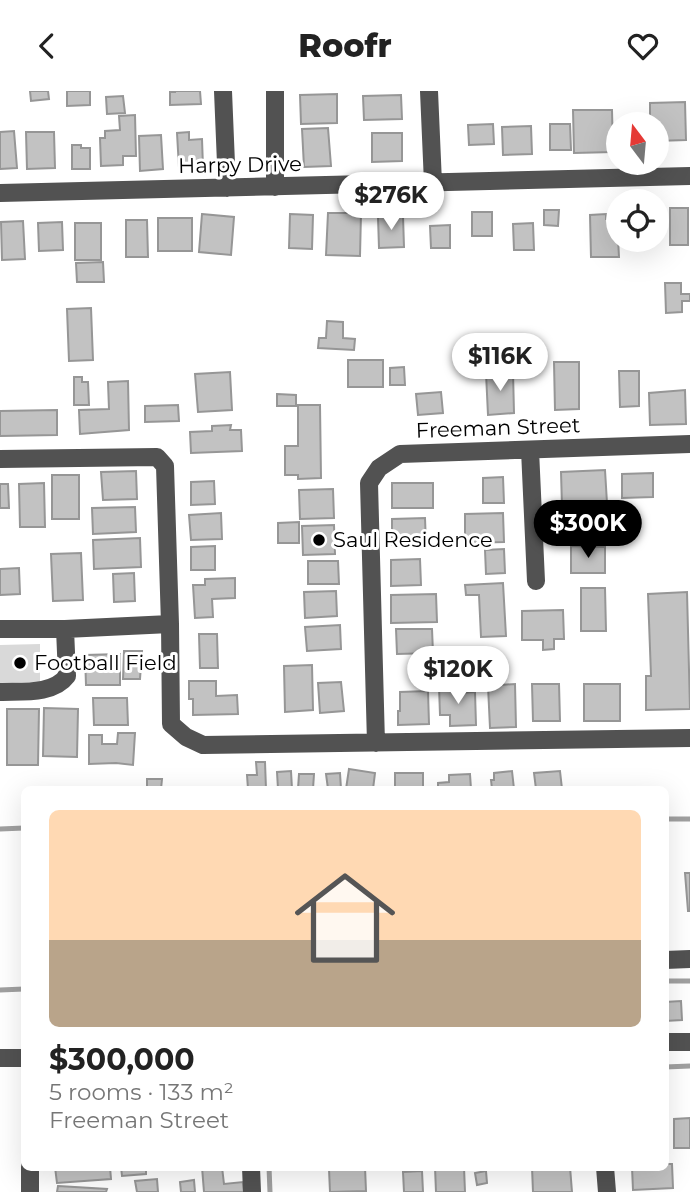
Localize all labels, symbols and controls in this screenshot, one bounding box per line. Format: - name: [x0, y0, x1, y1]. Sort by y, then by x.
- text: Roofr: [298, 26, 392, 65]
- icon: back: [28, 27, 66, 65]
- icon: heart: [624, 27, 662, 65]
- north arrow: [606, 112, 668, 175]
- map controls: [606, 112, 669, 252]
- street label: Harpy Drive: [178, 151, 302, 178]
- pin: $276K: [342, 173, 440, 232]
- text: $276K: [354, 181, 428, 209]
- button: locate: [606, 189, 669, 252]
- pin: $116K: [451, 334, 549, 393]
- text: $116K: [468, 342, 532, 370]
- street label: Freeman Street: [415, 412, 581, 443]
- pin: $300K: [539, 501, 637, 560]
- text: $300K: [550, 509, 626, 537]
- place label: Saul Residence: [333, 527, 493, 552]
- marker: Saul Residence: [311, 532, 327, 548]
- pin: $120K: [409, 647, 507, 706]
- place label: Football Field: [34, 650, 177, 675]
- marker: Football Field: [12, 655, 28, 671]
- text: $120K: [423, 655, 493, 683]
- icon: home: [282, 855, 408, 981]
- text: $300,000: [49, 1041, 195, 1078]
- text: 5 rooms · 133 m²: [49, 1078, 234, 1106]
- text: Freeman Street: [49, 1106, 229, 1134]

